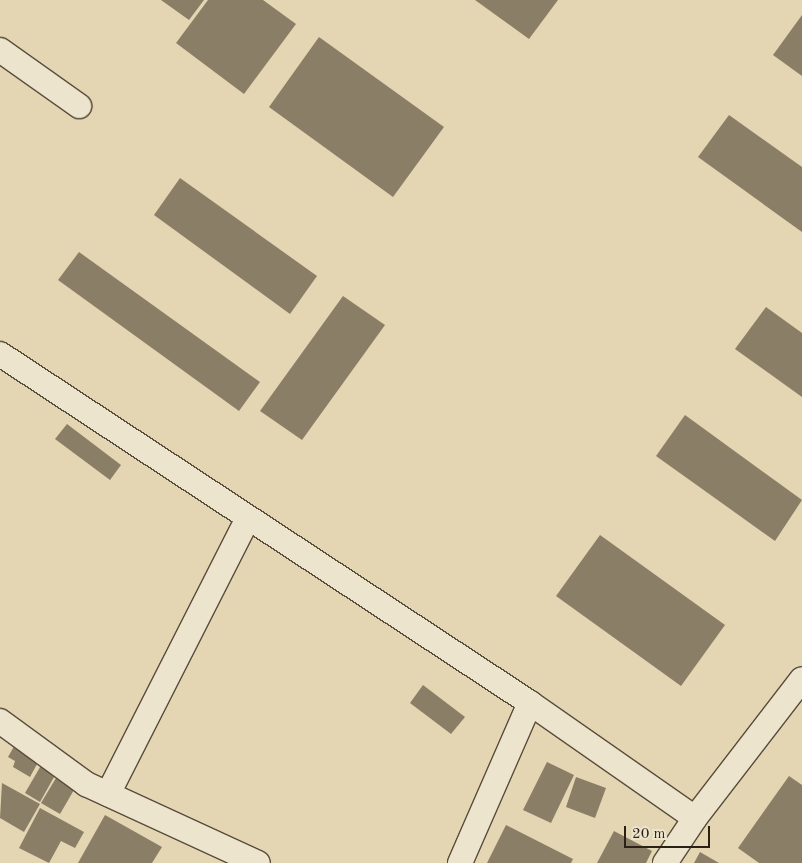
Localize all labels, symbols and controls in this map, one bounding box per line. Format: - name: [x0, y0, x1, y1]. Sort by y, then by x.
- scale bar: [627, 816, 713, 848]
- text: 20 m: [632, 827, 666, 842]

